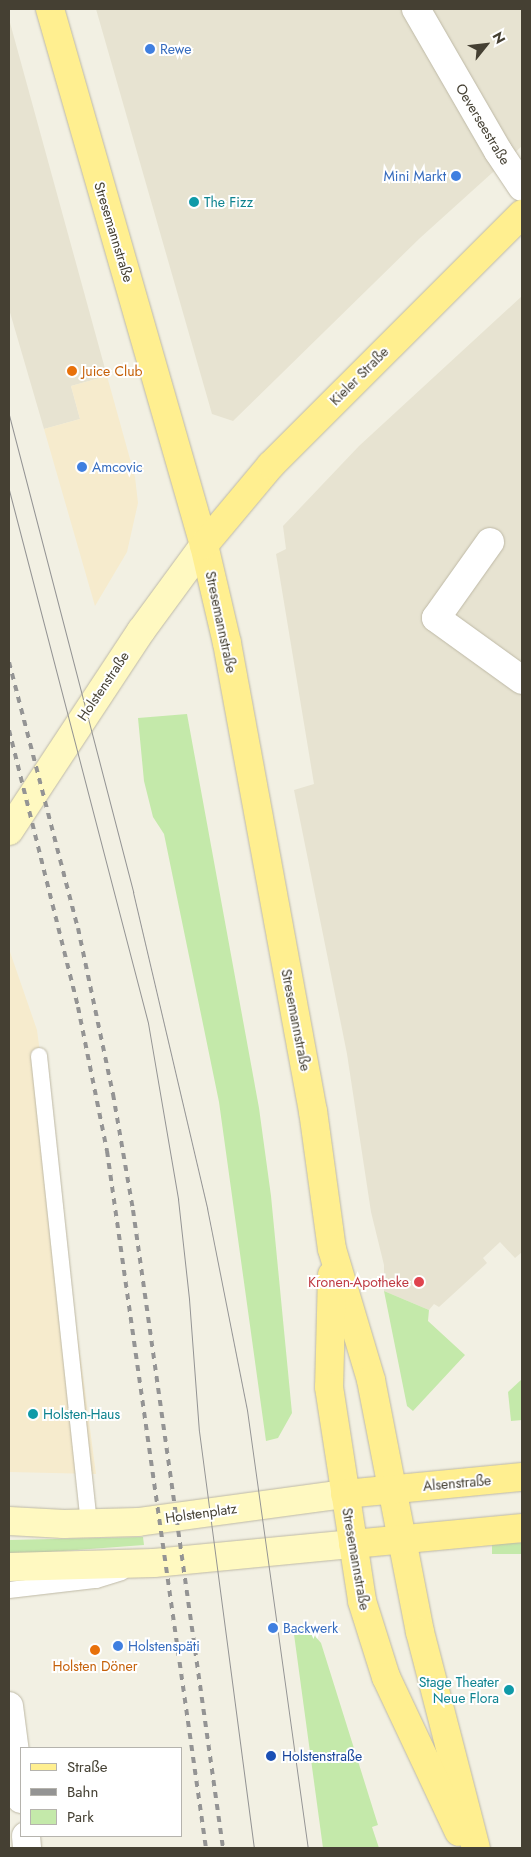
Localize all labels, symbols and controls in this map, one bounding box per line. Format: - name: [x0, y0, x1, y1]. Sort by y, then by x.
- north arrow: [461, 20, 511, 70]
- text: N: [488, 28, 511, 47]
- place label: Rewe: [160, 41, 191, 57]
- marker: Rewe: [144, 43, 156, 55]
- street label: Oeverseestraße: [452, 80, 514, 168]
- place label: Mini Markt: [383, 168, 446, 184]
- marker: Mini Markt: [450, 170, 462, 182]
- street label: Stresemannstraße: [91, 180, 137, 284]
- place label: The Fizz: [204, 194, 253, 210]
- marker: The Fizz: [188, 196, 200, 208]
- street label: Kieler Straße: [326, 343, 392, 409]
- place label: Juice Club: [82, 363, 143, 379]
- marker: Juice Club: [66, 365, 78, 377]
- place label: Amcovic: [92, 459, 143, 475]
- marker: Amcovic: [76, 461, 88, 473]
- street label: Stresemannstraße: [202, 570, 240, 674]
- street label: Holstenstraße: [74, 648, 132, 724]
- street label: Stresemannstraße: [278, 968, 314, 1072]
- place label: Kronen-Apotheke: [308, 1274, 409, 1290]
- marker: Kronen-Apotheke: [413, 1276, 425, 1288]
- place label: Holsten-Haus: [43, 1406, 120, 1422]
- marker: Holsten-Haus: [27, 1408, 39, 1420]
- street label: Alsenstraße: [422, 1472, 492, 1494]
- street label: Holstenplatz: [164, 1500, 238, 1526]
- street label: Stresemannstraße: [339, 1506, 373, 1612]
- place label: Backwerk: [283, 1620, 338, 1636]
- marker: Backwerk: [267, 1622, 279, 1634]
- place label: Holstenspäti: [128, 1638, 200, 1654]
- marker: Holstenspäti: [112, 1640, 124, 1652]
- marker: Holsten Döner: [89, 1644, 101, 1656]
- place label: Holsten Döner: [52, 1658, 138, 1674]
- place label: Stage Theater Neue Flora: [419, 1674, 499, 1706]
- marker: Stage Theater Neue Flora: [503, 1684, 515, 1696]
- legend: [20, 1747, 182, 1837]
- place label: Holstenstraße: [282, 1748, 362, 1764]
- marker: Holstenstraße: [264, 1749, 278, 1763]
- text: Straße: [67, 1756, 107, 1778]
- text: Bahn: [67, 1781, 98, 1803]
- text: Park: [67, 1806, 94, 1828]

